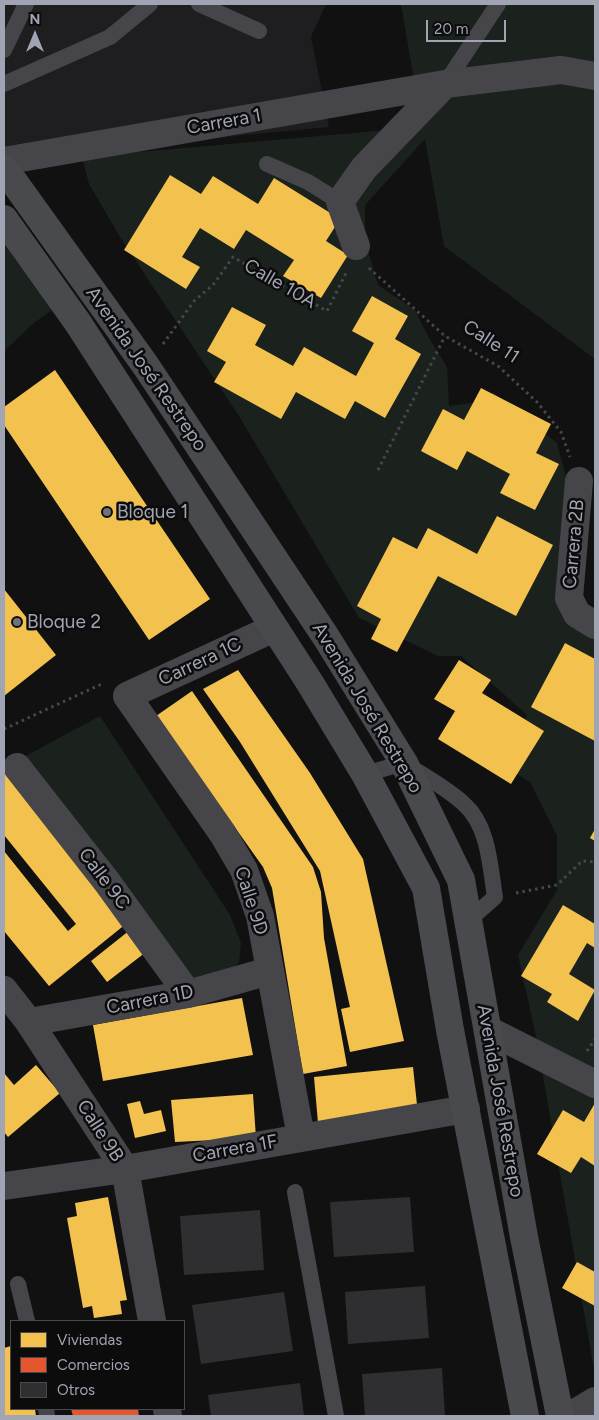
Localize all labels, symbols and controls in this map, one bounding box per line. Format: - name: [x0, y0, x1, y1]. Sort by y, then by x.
- north arrow: [10, 10, 60, 60]
- scale bar: [429, 10, 509, 42]
- text: N: [30, 11, 40, 28]
- text: 20 m: [434, 20, 468, 38]
- street label: Carrera 1: [185, 104, 263, 140]
- street label: Calle 10A: [240, 254, 320, 314]
- street label: Avenida José Restrepo: [81, 282, 211, 456]
- street label: Calle 11: [459, 315, 523, 369]
- street label: Carrera 2B: [559, 498, 589, 590]
- place label: Bloque 1: [117, 501, 188, 523]
- marker: Bloque 1: [101, 506, 113, 518]
- place label: Bloque 2: [27, 611, 101, 633]
- marker: Bloque 2: [11, 616, 23, 628]
- street label: Avenida José Restrepo: [307, 618, 427, 798]
- street label: Carrera 1C: [155, 633, 245, 691]
- street label: Calle 9C: [73, 844, 135, 914]
- street label: Calle 9D: [229, 864, 273, 938]
- street label: Carrera 1D: [104, 980, 196, 1020]
- street label: Avenida José Restrepo: [472, 1003, 528, 1199]
- street label: Calle 9B: [72, 1096, 128, 1166]
- street label: Carrera 1F: [191, 1130, 279, 1168]
- legend: [10, 1320, 185, 1410]
- text: Viviendas: [57, 1331, 122, 1349]
- text: Comercios: [57, 1356, 130, 1374]
- text: Otros: [57, 1381, 95, 1399]

